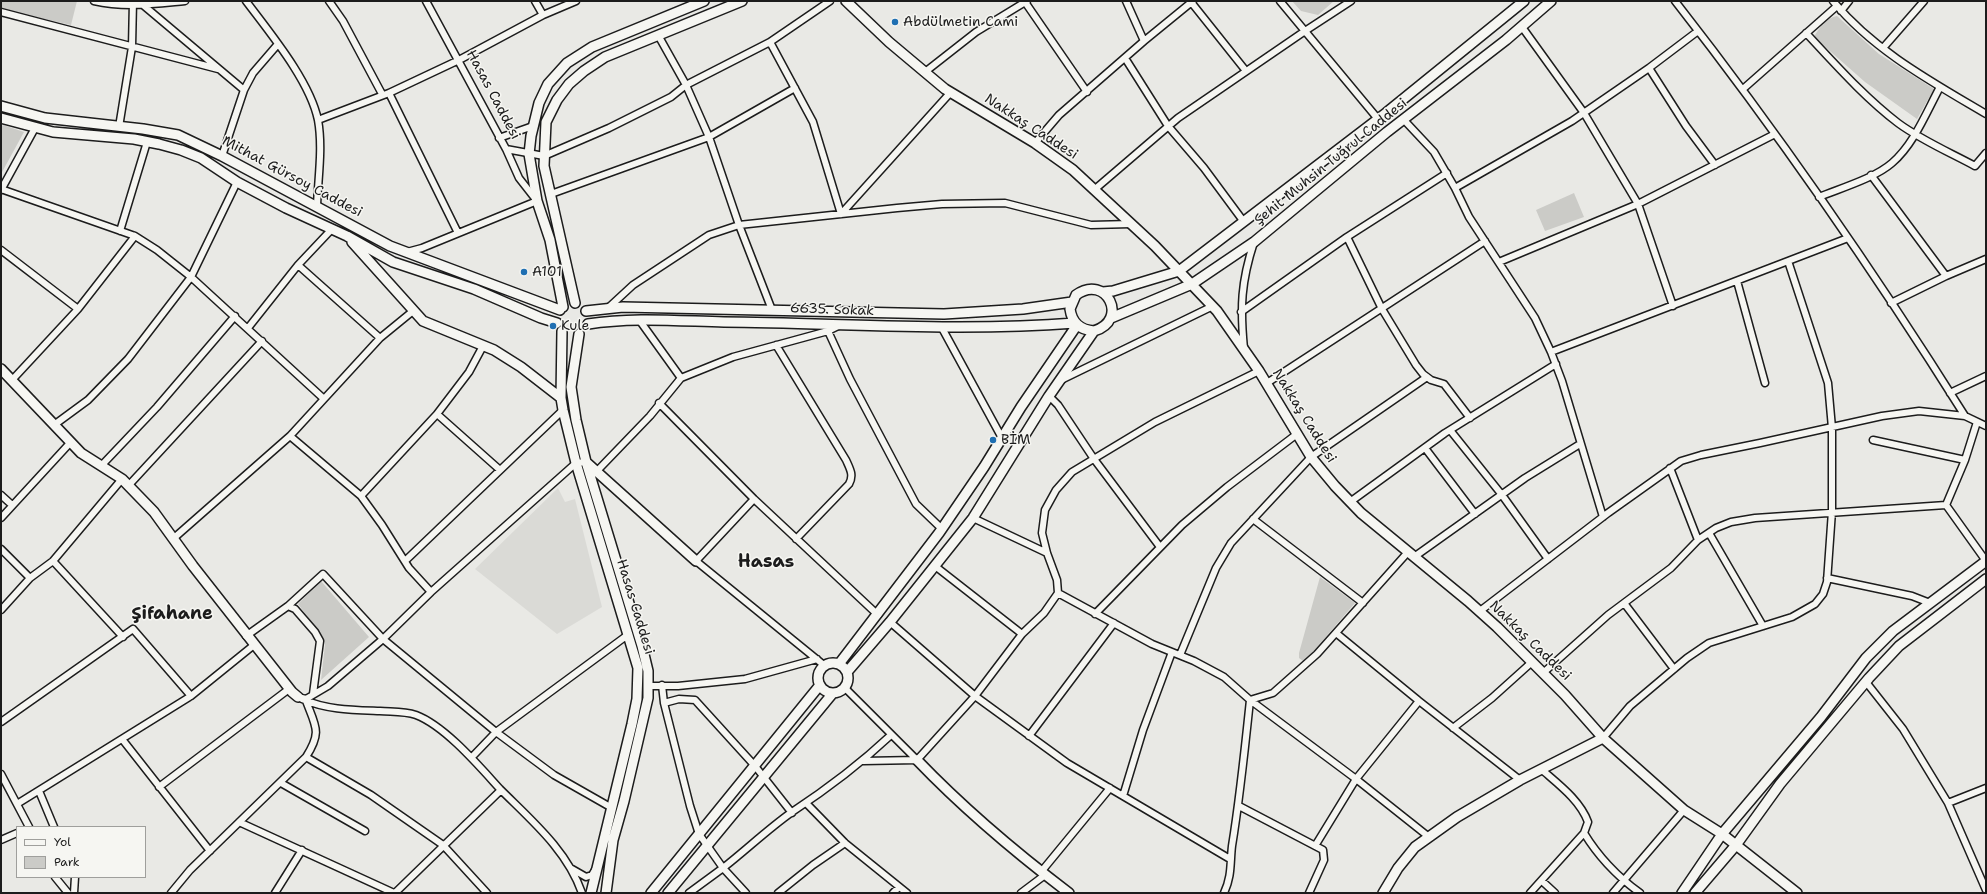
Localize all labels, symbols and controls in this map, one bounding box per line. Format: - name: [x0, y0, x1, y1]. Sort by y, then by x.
- place label: Abdülmetin Cami: [903, 14, 1018, 30]
- marker: Abdülmetin Cami: [890, 17, 900, 27]
- street label: Hasas Caddesi: [462, 47, 524, 143]
- street label: Nakkaş Caddesi: [981, 91, 1081, 163]
- street label: Şehit Muhsin Tuğrul Caddesi: [1251, 95, 1411, 229]
- street label: Mithat Gürsoy Caddesi: [219, 133, 365, 221]
- place label: A101: [532, 264, 562, 280]
- marker: A101: [519, 267, 529, 277]
- street label: 6635. Sokak: [790, 300, 874, 320]
- place label: Kule: [561, 318, 590, 334]
- marker: Kule: [548, 321, 558, 331]
- street label: Nakkaş Caddesi: [1268, 366, 1340, 466]
- place label: BİM: [1001, 432, 1030, 448]
- marker: BİM: [988, 435, 998, 445]
- district label: Hasas: [738, 551, 794, 573]
- street label: Hasas Caddesi: [613, 557, 657, 657]
- street label: Nakkaş Caddesi: [1485, 598, 1575, 684]
- district label: Şifahane: [131, 603, 213, 625]
- legend: [16, 826, 146, 878]
- text: Yol: [54, 834, 71, 850]
- text: Park: [54, 854, 80, 870]

